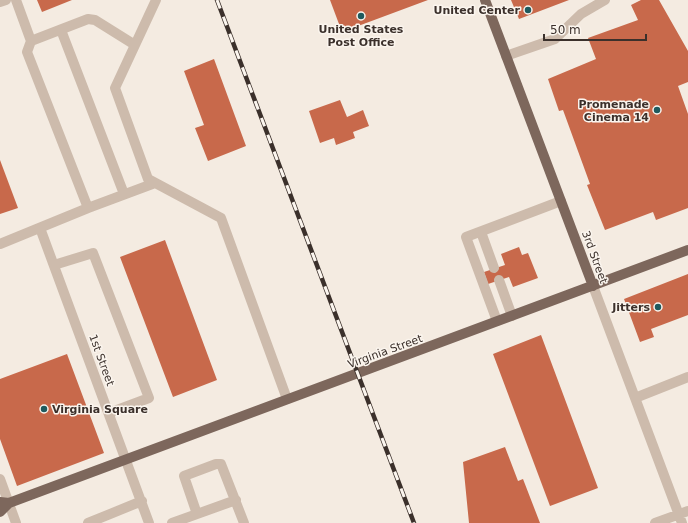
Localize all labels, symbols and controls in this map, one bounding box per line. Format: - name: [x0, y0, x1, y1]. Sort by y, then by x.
- place label: United Center: [434, 4, 521, 17]
- marker: United Center: [523, 5, 533, 15]
- marker: United States Post Office: [356, 11, 366, 21]
- scale bar: [544, 16, 646, 42]
- place label: United States Post Office: [319, 23, 404, 49]
- text: 50 m: [550, 23, 581, 37]
- place label: Promenade Cinema 14: [578, 98, 649, 124]
- marker: Promenade Cinema 14: [652, 105, 662, 115]
- street label: 3rd Street: [579, 229, 610, 286]
- place label: Jitters: [611, 301, 650, 314]
- marker: Jitters: [653, 302, 663, 312]
- street label: Virginia Street: [346, 332, 425, 371]
- street label: 1st Street: [86, 333, 117, 388]
- place label: Virginia Square: [52, 403, 148, 416]
- marker: Virginia Square: [39, 404, 49, 414]

